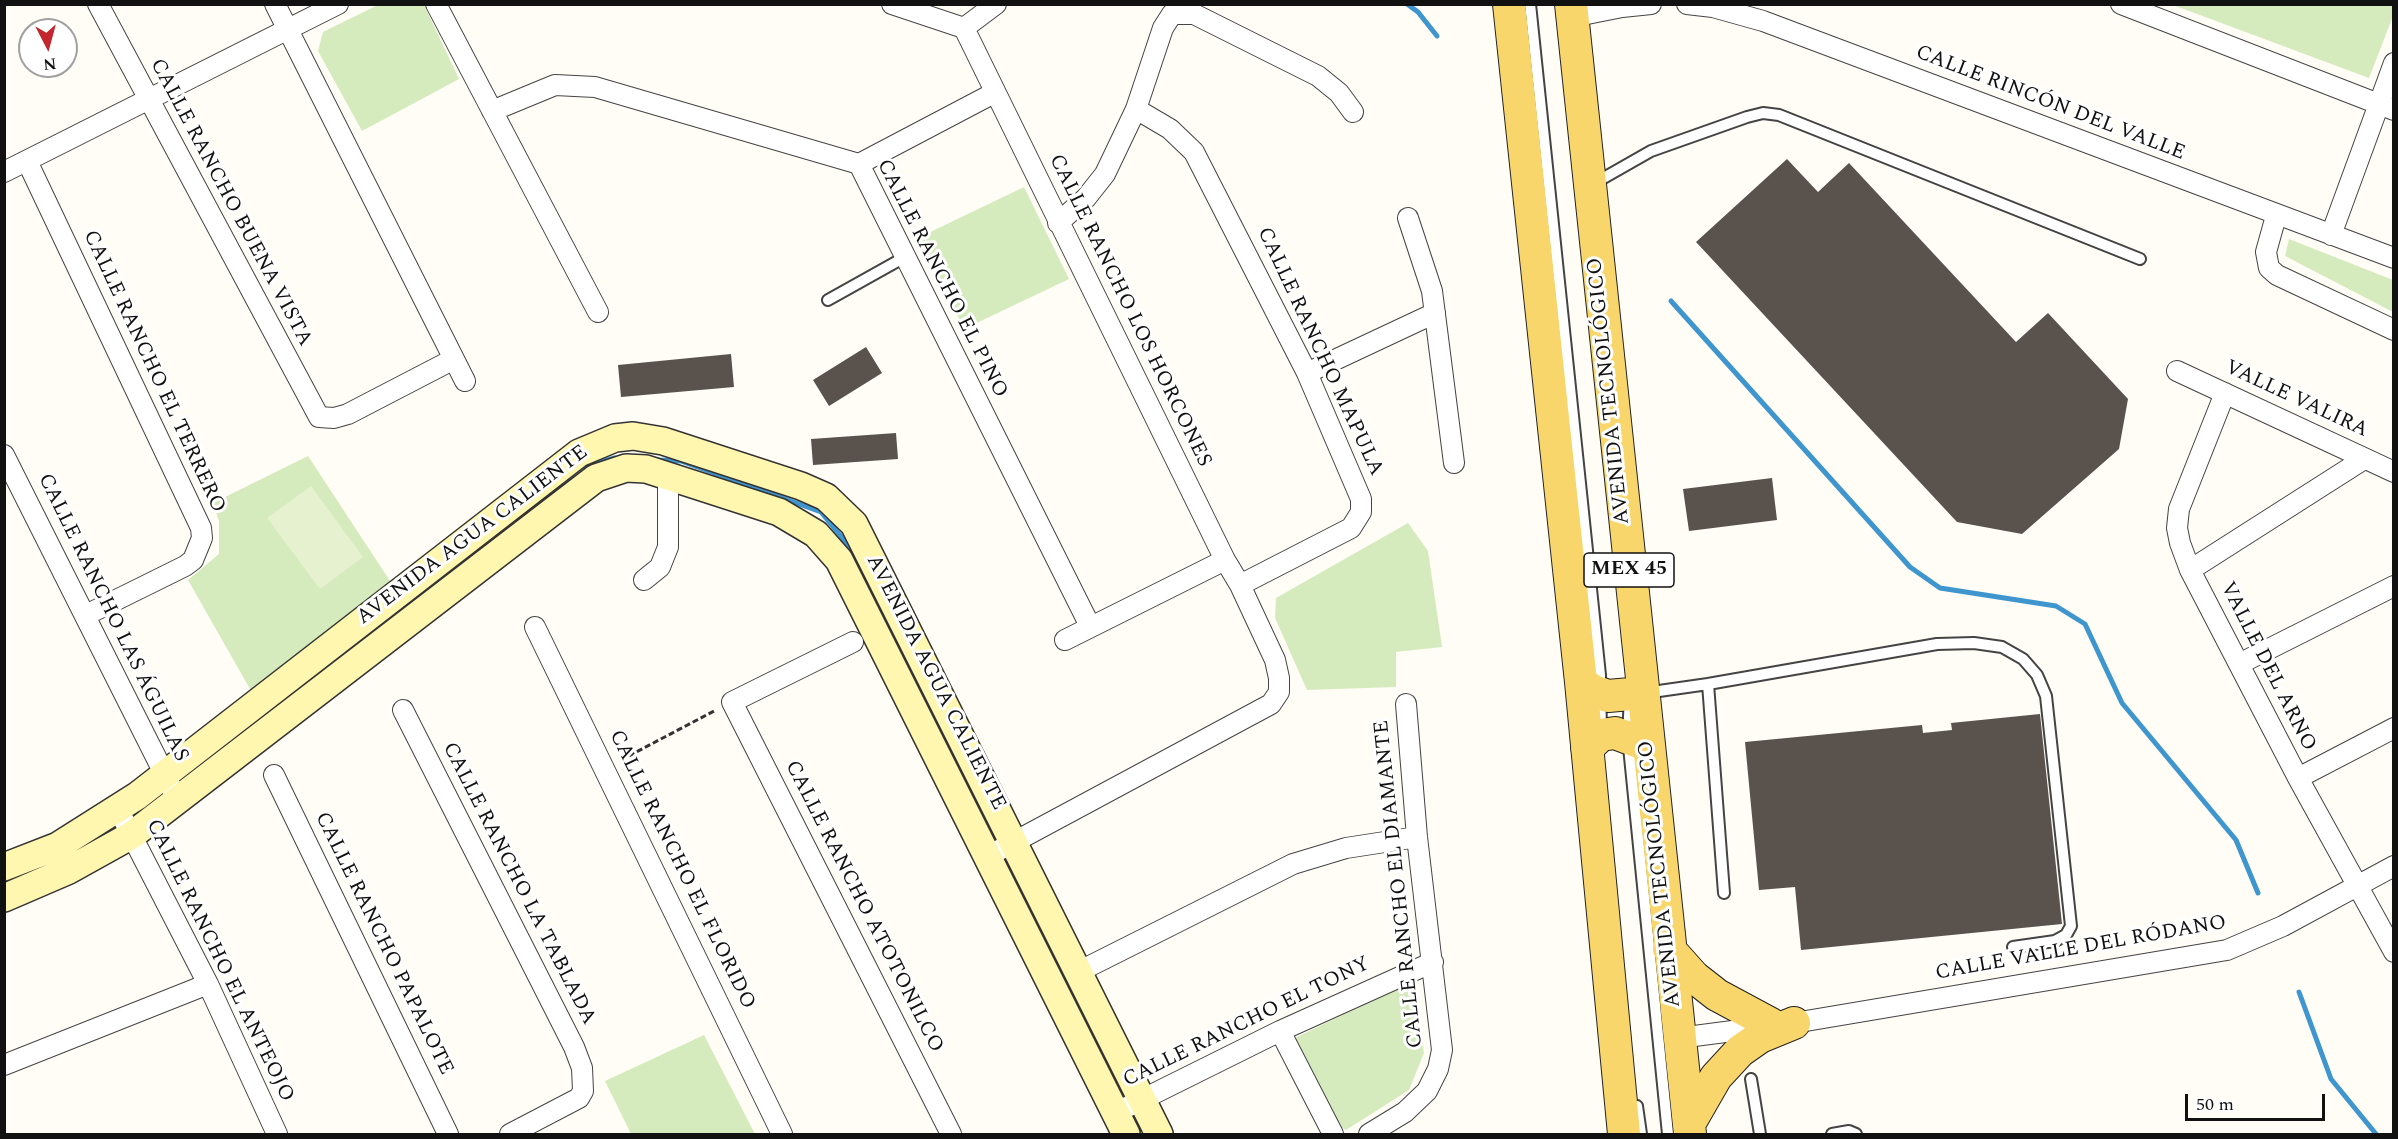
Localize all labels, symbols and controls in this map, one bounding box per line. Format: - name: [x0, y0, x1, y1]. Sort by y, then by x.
- north arrow: [18, 18, 78, 78]
- street label: CALLE RINCÓN DEL VALLE: [1912, 41, 2188, 167]
- text: N: [42, 51, 57, 77]
- street label: CALLE RANCHO BUENA VISTA: [143, 55, 317, 351]
- street label: CALLE RANCHO LOS HORCONES: [1042, 151, 1216, 471]
- street label: CALLE RANCHO EL PINO: [870, 156, 1012, 402]
- street label: CALLE RANCHO MAPULA: [1250, 224, 1388, 480]
- street label: CALLE RANCHO EL TERRERO: [76, 227, 230, 517]
- street label: AVENIDA TECNOLÓGICO: [1583, 256, 1637, 526]
- street label: VALLE VALIRA: [2220, 356, 2372, 444]
- street label: AVENIDA AGUA CALIENTE: [352, 441, 594, 631]
- street label: CALLE RANCHO LAS ÁGUILAS: [31, 470, 193, 766]
- street label: AVENIDA AGUA CALIENTE: [860, 551, 1010, 815]
- road number: MEX 45: [1584, 553, 1674, 587]
- street label: VALLE DEL ARNO: [2213, 578, 2321, 756]
- street label: CALLE RANCHO EL DIAMANTE: [1370, 719, 1430, 1049]
- street label: CALLE RANCHO EL FLORIDO: [602, 726, 760, 1014]
- street label: CALLE RANCHO LA TABLADA: [436, 739, 600, 1029]
- street label: AVENIDA TECNOLÓGICO: [1634, 739, 1688, 1009]
- street label: CALLE RANCHO ATOTONILCO: [778, 757, 948, 1057]
- street label: CALLE RANCHO PAPALOTE: [308, 808, 458, 1080]
- street label: CALLE RANCHO EL ANTEOJO: [139, 816, 299, 1106]
- street label: CALLE VALLE DEL RÓDANO: [1934, 911, 2228, 987]
- street label: CALLE RANCHO EL TONY: [1119, 952, 1375, 1094]
- scale bar: [2188, 1082, 2328, 1120]
- text: 50 m: [2196, 1091, 2234, 1118]

